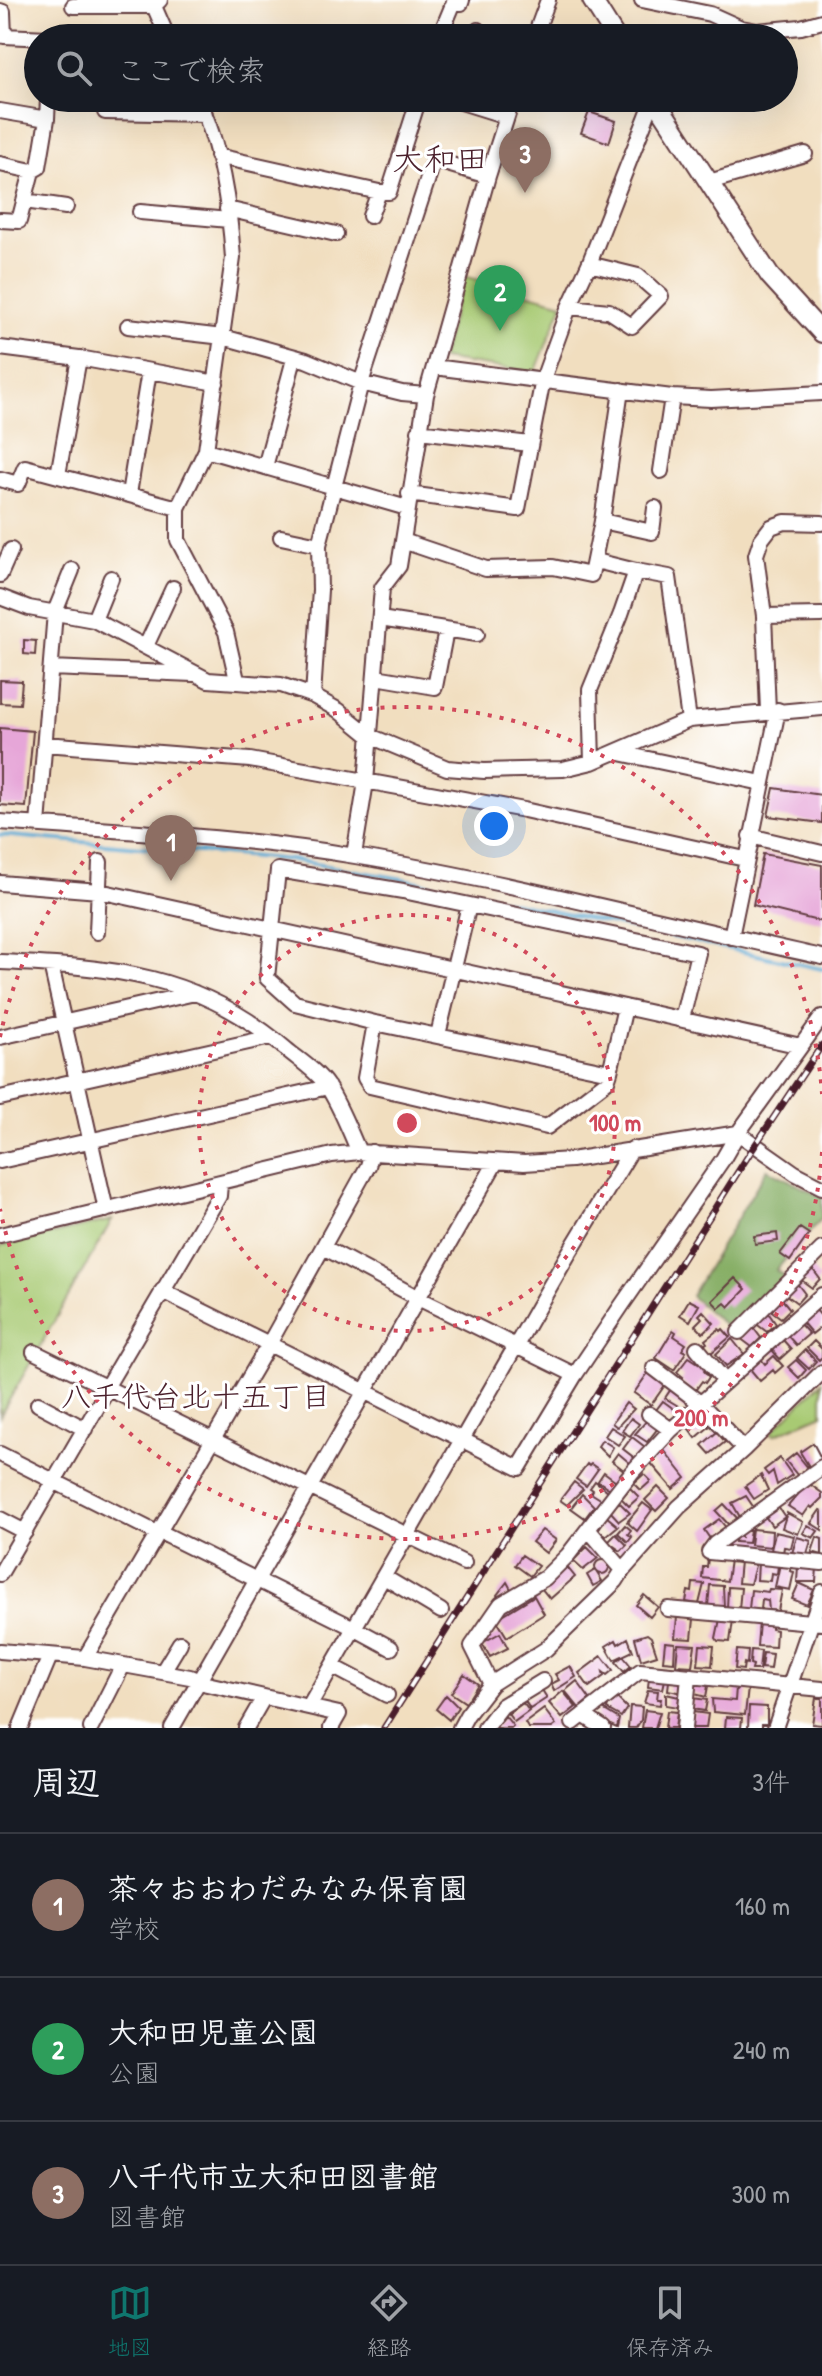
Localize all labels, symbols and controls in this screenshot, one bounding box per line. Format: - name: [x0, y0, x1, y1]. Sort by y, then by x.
- search box: [24, 24, 798, 112]
- icon: search: [52, 46, 96, 90]
- text: ここで検索: [116, 50, 266, 90]
- pin: 3: [499, 127, 551, 193]
- district label: 大和田: [392, 137, 488, 180]
- pin: 2: [474, 265, 526, 331]
- your location: [474, 806, 514, 846]
- pin: 1: [145, 815, 197, 881]
- text: 100 m: [589, 1106, 641, 1138]
- centre of rings: [393, 1109, 421, 1137]
- district label: 八千代台北十五丁目: [61, 1376, 331, 1416]
- text: 200 m: [674, 1401, 728, 1433]
- text: 周辺: [32, 1759, 100, 1805]
- text: 3件: [752, 1764, 790, 1799]
- text: 茶々おおわだみなみ保育園: [108, 1868, 468, 1908]
- text: 1: [53, 1888, 63, 1923]
- text: 160 m: [735, 1888, 790, 1923]
- text: 学校: [108, 1911, 160, 1946]
- text: 大和田児童公園: [108, 2012, 318, 2052]
- text: 2: [52, 2032, 64, 2067]
- text: 240 m: [733, 2032, 790, 2067]
- text: 公園: [108, 2055, 160, 2090]
- text: 八千代市立大和田図書館: [108, 2156, 438, 2196]
- text: 3: [52, 2176, 64, 2211]
- text: 300 m: [731, 2176, 790, 2211]
- text: 図書館: [108, 2199, 186, 2234]
- tab: 地図: [108, 2281, 152, 2362]
- tab: 経路: [367, 2281, 411, 2362]
- tab: 保存済み: [626, 2281, 714, 2362]

